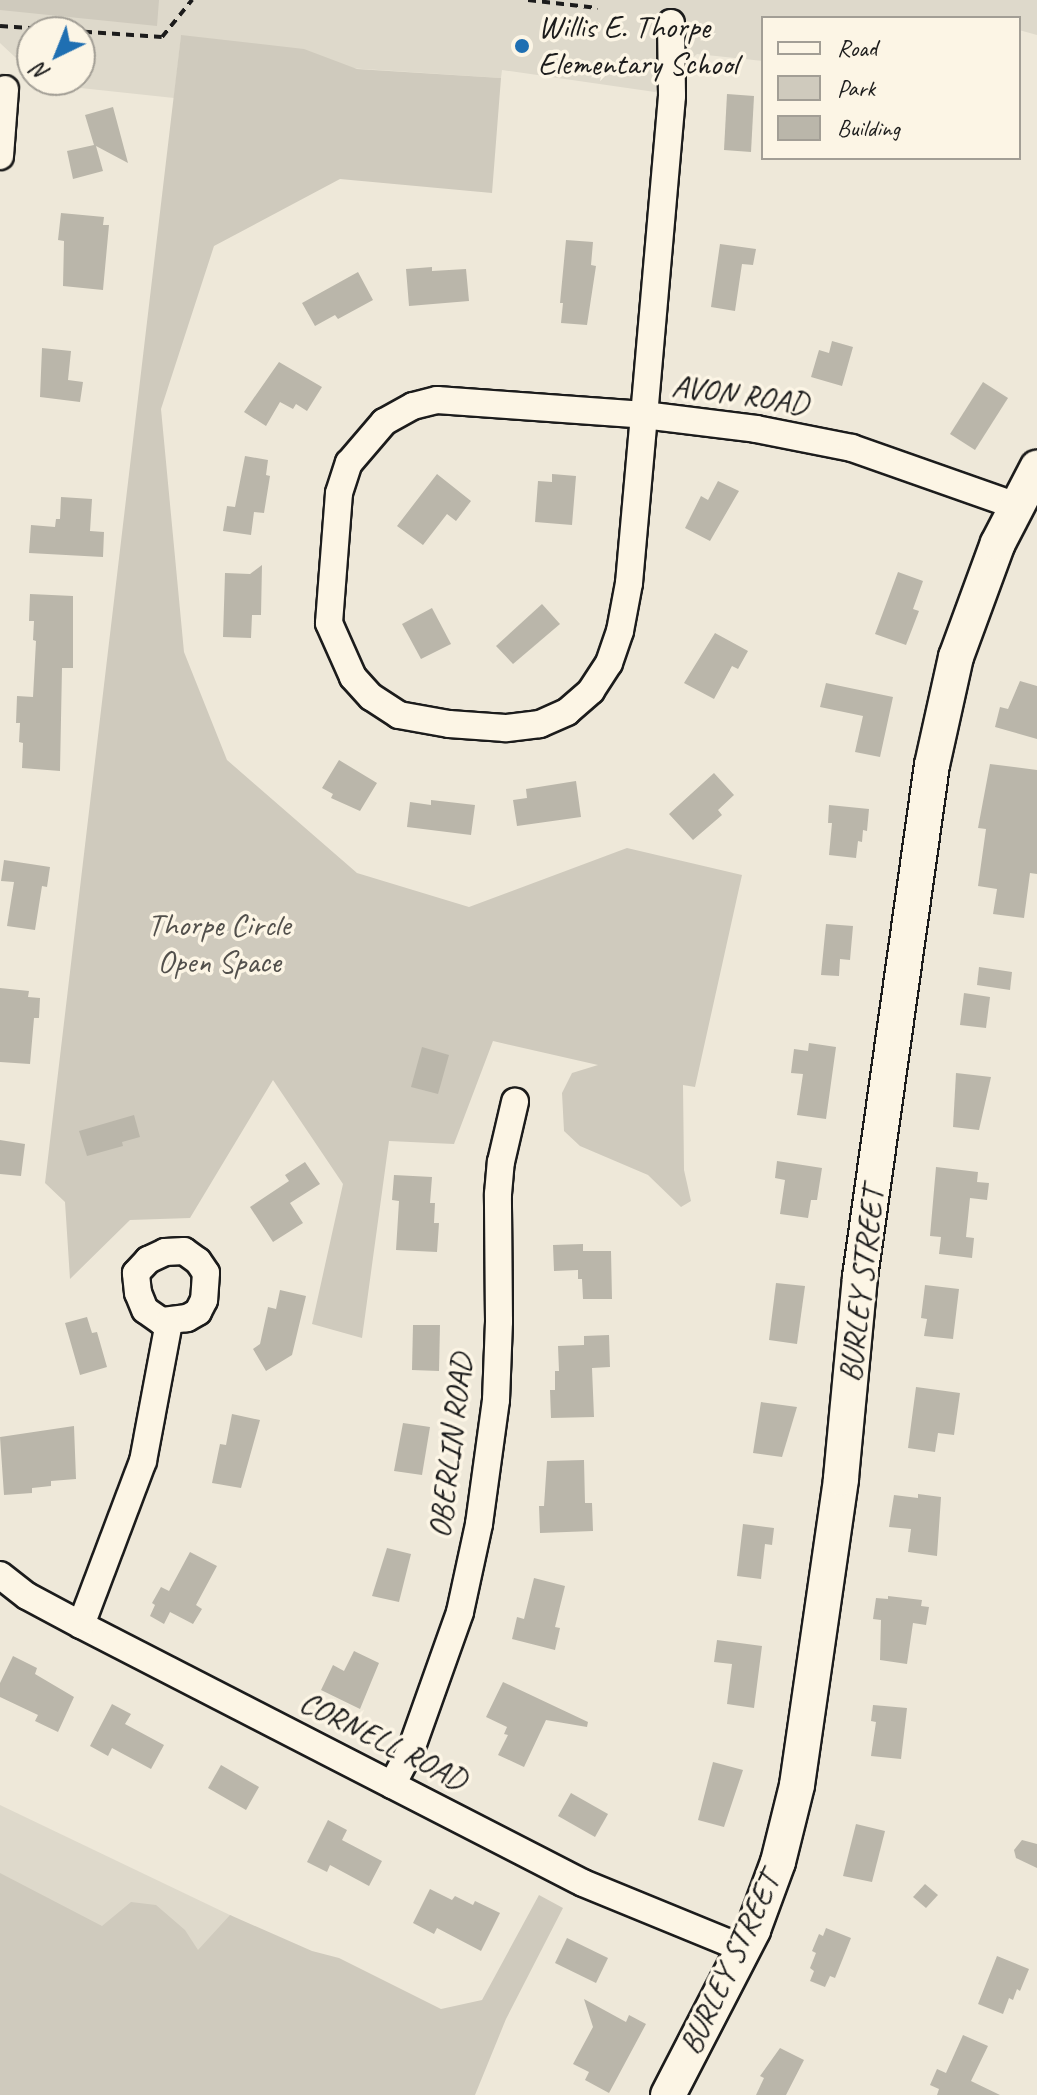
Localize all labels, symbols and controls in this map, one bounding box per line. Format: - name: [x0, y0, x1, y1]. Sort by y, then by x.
- place label: Willis E. Thorpe Elementary School: [538, 9, 738, 84]
- north arrow: [16, 16, 96, 96]
- legend: [761, 16, 1021, 160]
- text: Road: [837, 33, 877, 63]
- marker: Willis E. Thorpe Elementary School: [513, 37, 531, 55]
- text: N: [26, 57, 56, 87]
- text: Park: [837, 73, 875, 103]
- text: Building: [837, 113, 900, 143]
- street label: AVON ROAD: [669, 366, 811, 424]
- park label: Thorpe Circle Open Space: [148, 907, 290, 982]
- street label: BURLEY STREET: [831, 1186, 893, 1384]
- street label: OBERLIN ROAD: [421, 1351, 481, 1541]
- street label: CORNELL ROAD: [292, 1682, 474, 1800]
- street label: BURLEY STREET: [672, 1868, 788, 2060]

